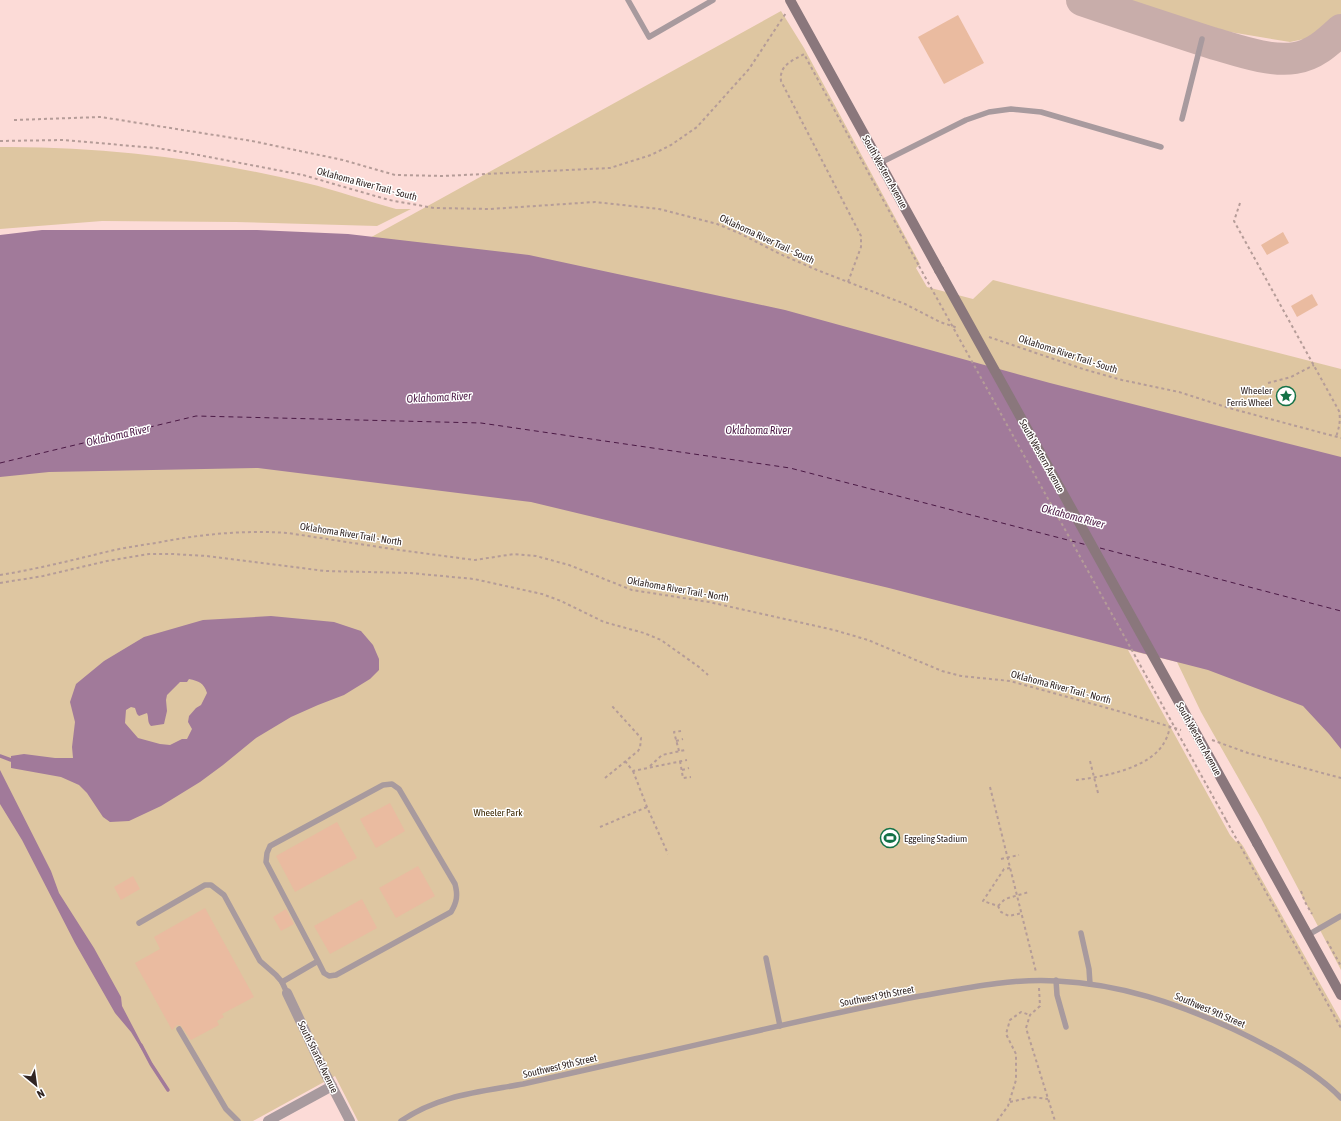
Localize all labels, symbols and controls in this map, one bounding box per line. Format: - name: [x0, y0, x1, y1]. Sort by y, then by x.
- street label: South Western Avenue: [860, 133, 910, 211]
- street label: Oklahoma River Trail - South: [316, 165, 418, 203]
- street label: Oklahoma River Trail - South: [718, 212, 816, 266]
- street label: Oklahoma River Trail - South: [1017, 333, 1119, 375]
- place label: Wheeler Ferris Wheel: [1227, 385, 1273, 408]
- place icon: Wheeler Ferris Wheel: [1275, 385, 1297, 407]
- water label: Oklahoma River: [406, 389, 472, 405]
- street label: South Western Avenue: [1017, 417, 1067, 495]
- water label: Oklahoma River: [85, 422, 152, 448]
- water label: Oklahoma River: [726, 424, 791, 436]
- water label: Oklahoma River: [1040, 502, 1107, 530]
- street label: Oklahoma River Trail - North: [299, 521, 403, 548]
- street label: Oklahoma River Trail - North: [626, 575, 730, 603]
- street label: Oklahoma River Trail - North: [1010, 668, 1112, 706]
- street label: South Western Avenue: [1174, 700, 1224, 778]
- park label: Wheeler Park: [473, 807, 523, 818]
- sports icon: Eggeling Stadium: [879, 827, 901, 849]
- place label: Eggeling Stadium: [904, 833, 967, 844]
- street label: Southwest 9th Street: [839, 983, 915, 1009]
- street label: Southwest 9th Street: [1173, 990, 1247, 1030]
- street label: South Shartel Avenue: [296, 1019, 340, 1095]
- street label: Southwest 9th Street: [522, 1052, 598, 1080]
- north arrow: [16, 1065, 56, 1105]
- text: N: [35, 1087, 47, 1101]

